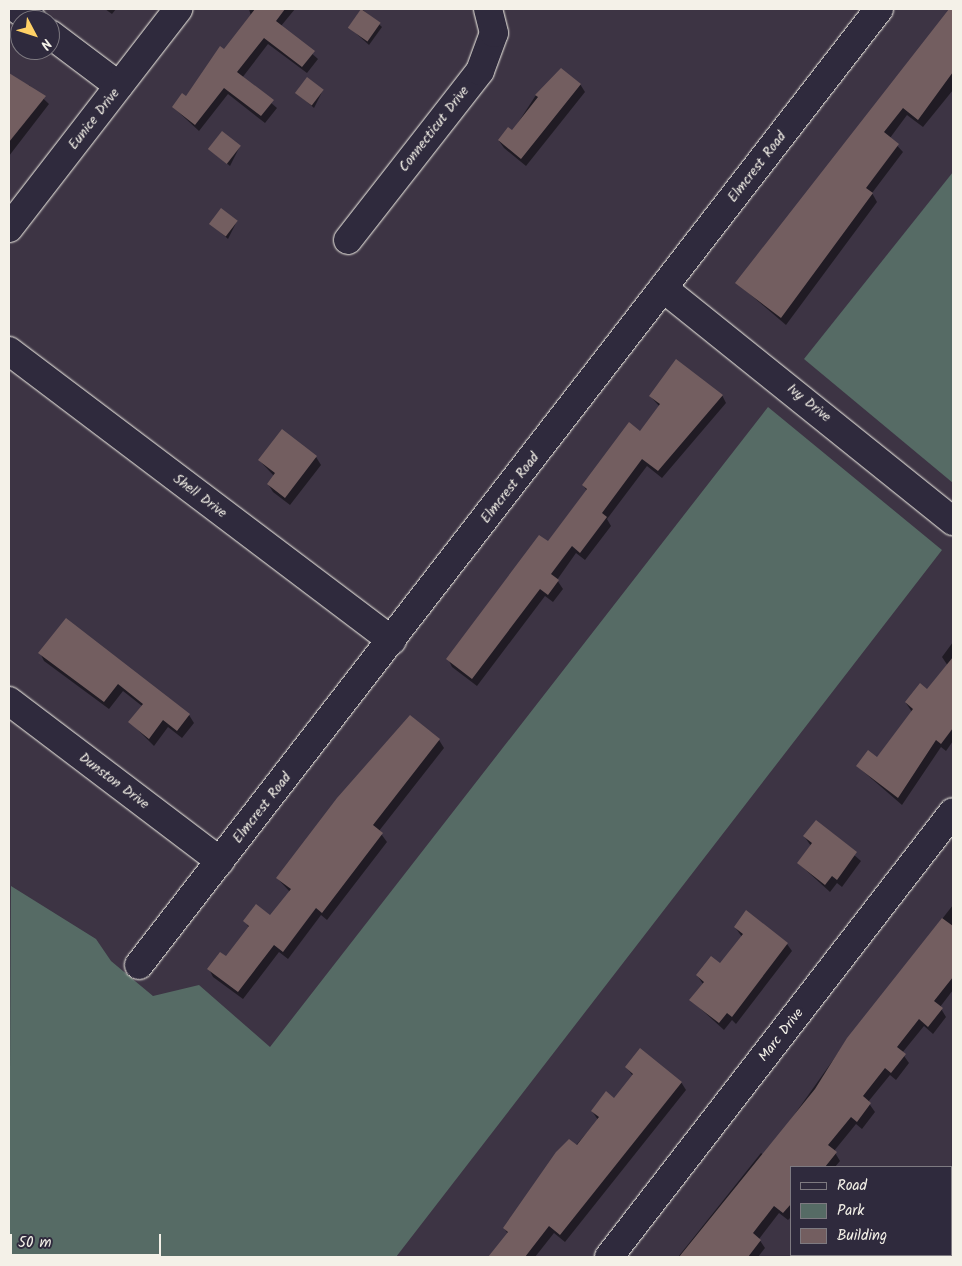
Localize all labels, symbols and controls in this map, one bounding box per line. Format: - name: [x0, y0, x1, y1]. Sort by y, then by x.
- north arrow: [10, 10, 60, 60]
- text: N: [34, 34, 57, 54]
- street label: Connecticut Drive: [395, 83, 473, 175]
- street label: Eunice Drive: [65, 85, 123, 153]
- street label: Elmcrest Road: [724, 128, 790, 206]
- street label: Ivy Drive: [784, 380, 834, 426]
- street label: Elmcrest Road: [477, 449, 543, 527]
- street label: Shell Drive: [170, 470, 230, 522]
- street label: Dunston Drive: [76, 749, 152, 813]
- street label: Elmcrest Road: [229, 769, 295, 847]
- street label: Marc Drive: [755, 1005, 807, 1065]
- legend: [790, 1166, 952, 1256]
- text: Road: [837, 1174, 867, 1198]
- text: Park: [837, 1199, 864, 1223]
- scale bar: [12, 1224, 164, 1256]
- text: Building: [837, 1224, 887, 1248]
- text: 50 m: [18, 1231, 52, 1255]

